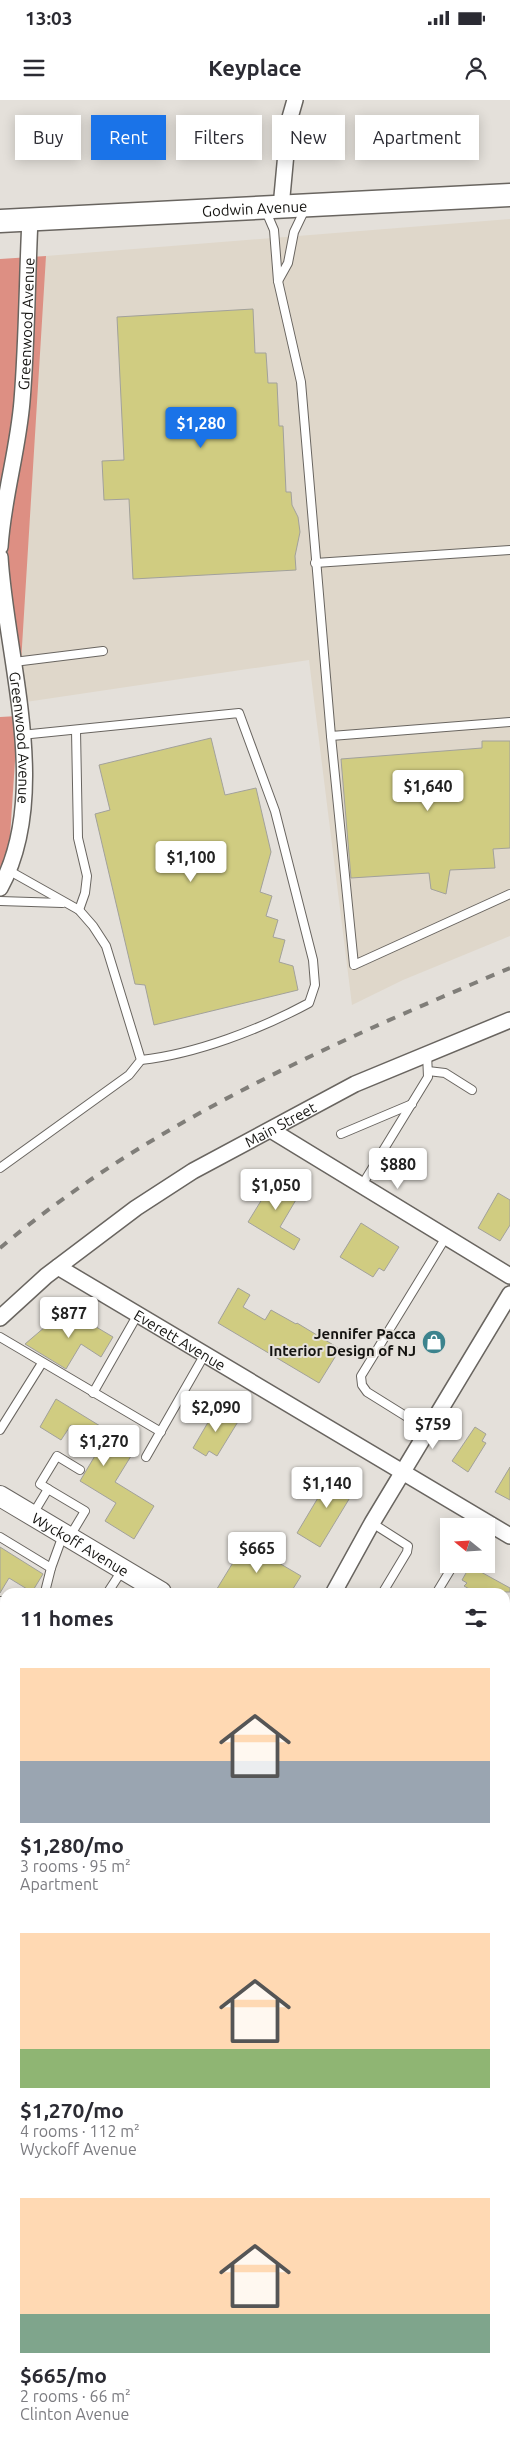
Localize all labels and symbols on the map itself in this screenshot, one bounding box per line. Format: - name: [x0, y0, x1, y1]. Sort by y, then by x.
- street label: Godwin Avenue: [202, 197, 308, 219]
- street label: Greenwood Avenue: [14, 257, 37, 391]
- pin: $1,280: [160, 406, 242, 449]
- street label: Greenwood Avenue: [7, 670, 33, 804]
- pin: $1,640: [387, 770, 469, 812]
- pin: $1,100: [150, 840, 232, 883]
- street label: Main Street: [242, 1098, 319, 1150]
- pin: $880: [368, 1148, 428, 1190]
- pin: $1,050: [235, 1168, 317, 1211]
- pin: $877: [39, 1296, 99, 1339]
- street label: Everett Avenue: [131, 1306, 229, 1373]
- place label: Jennifer Pacca Interior Design of NJ: [269, 1325, 416, 1359]
- shop icon: Jennifer Pacca Interior Design of NJ: [421, 1329, 447, 1355]
- pin: $2,090: [175, 1390, 257, 1433]
- pin: $759: [403, 1408, 463, 1450]
- pin: $1,270: [63, 1424, 145, 1467]
- pin: $1,140: [286, 1466, 368, 1509]
- street label: Wyckoff Avenue: [29, 1509, 132, 1580]
- north arrow: [440, 1518, 495, 1572]
- pin: $665: [227, 1532, 287, 1574]

